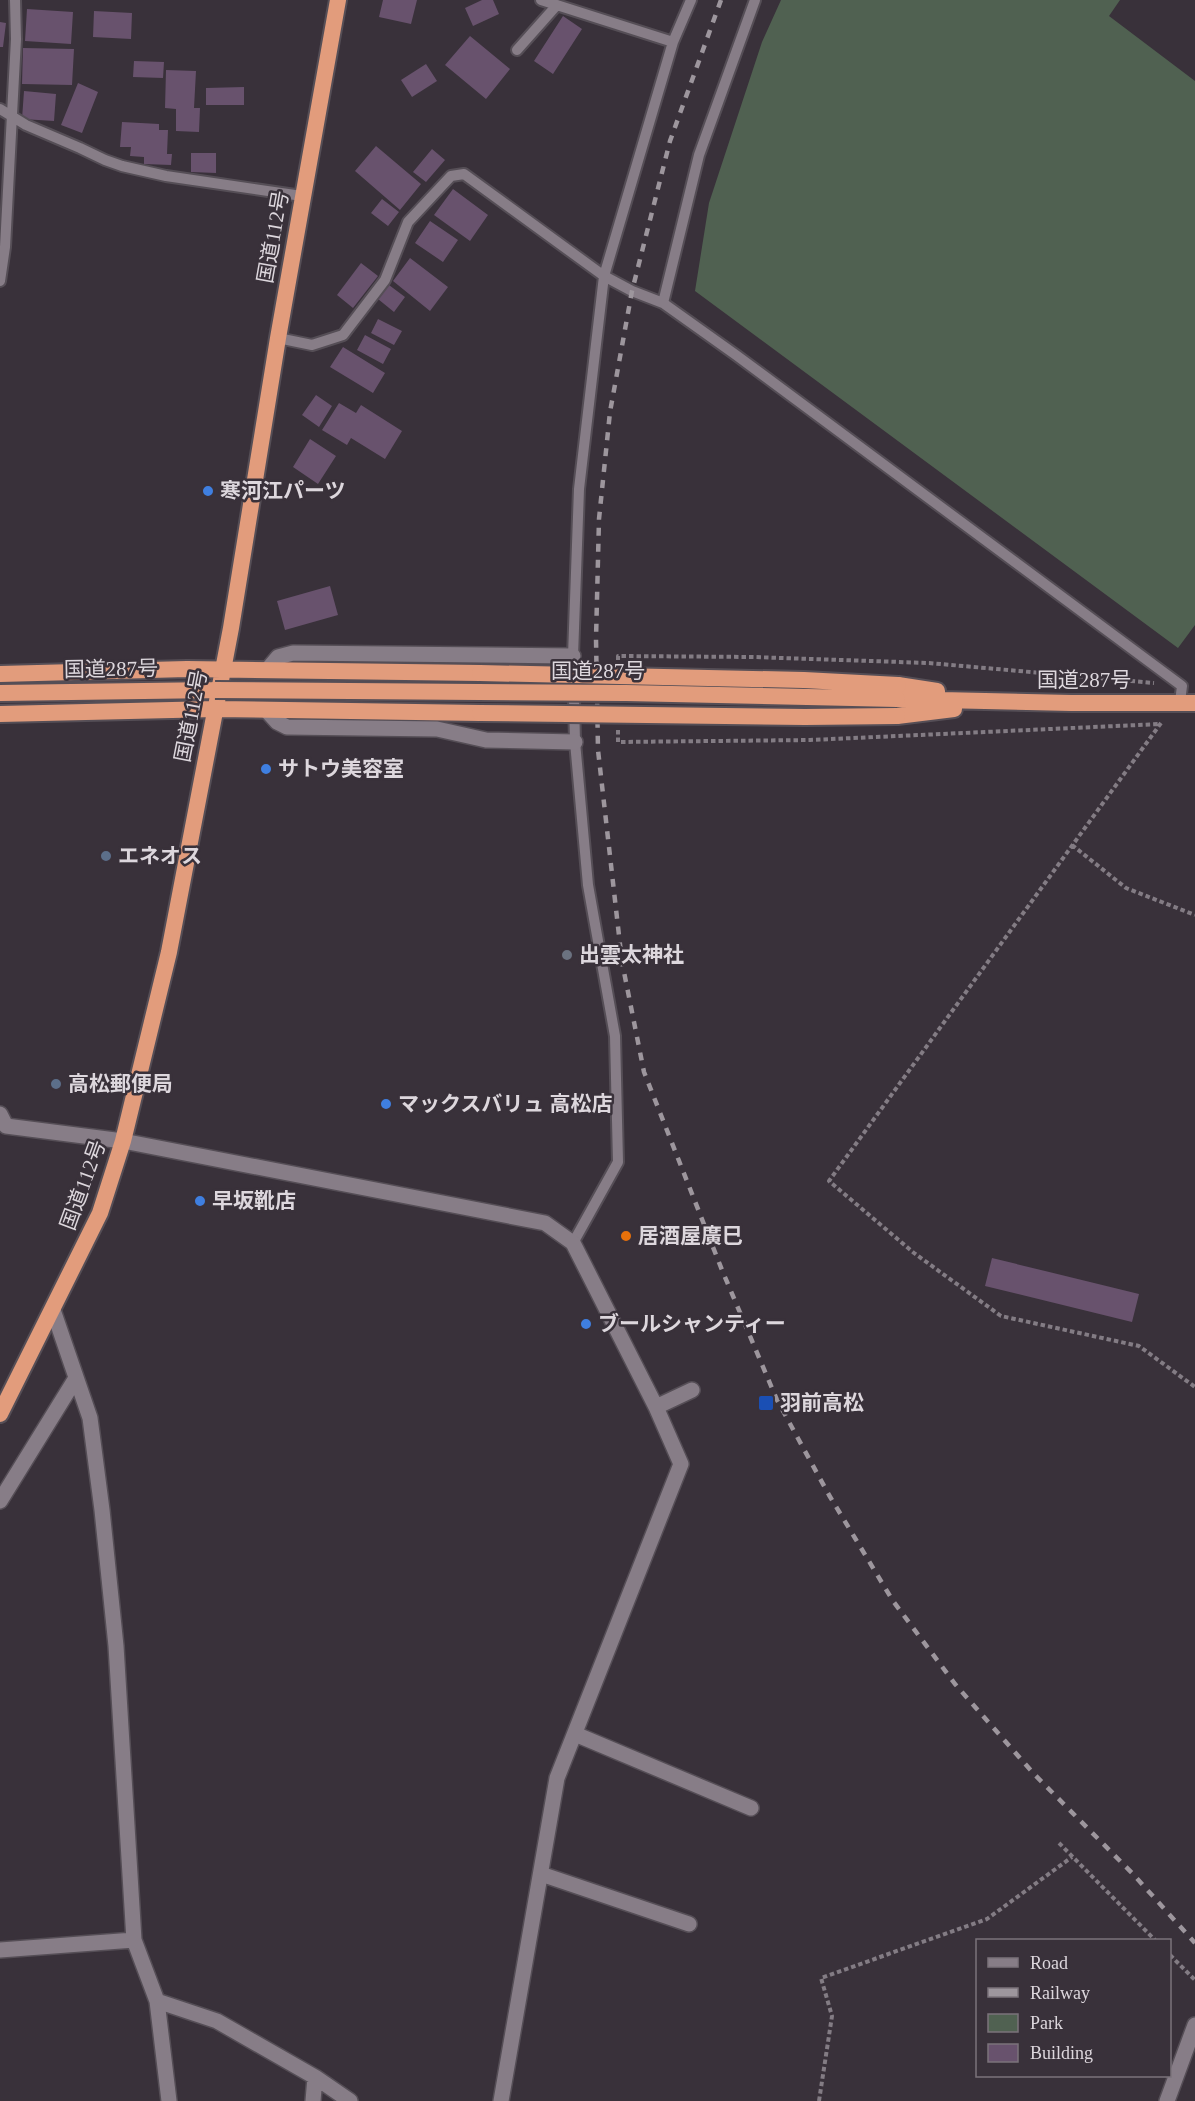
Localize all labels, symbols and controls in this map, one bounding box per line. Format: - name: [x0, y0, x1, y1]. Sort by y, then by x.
- street label: 国道112号: [253, 189, 293, 285]
- place label: 寒河江パーツ: [220, 479, 346, 503]
- marker: 寒河江パーツ: [201, 484, 215, 498]
- street label: 国道287号: [64, 656, 158, 682]
- street label: 国道287号: [551, 659, 645, 683]
- street label: 国道112号: [170, 668, 212, 764]
- street label: 国道287号: [1037, 668, 1131, 692]
- place label: サトウ美容室: [278, 757, 404, 781]
- marker: サトウ美容室: [259, 762, 273, 776]
- place label: エネオス: [118, 844, 202, 868]
- marker: エネオス: [99, 849, 113, 863]
- place label: 出雲太神社: [579, 943, 684, 967]
- marker: 出雲太神社: [560, 948, 574, 962]
- place label: 高松郵便局: [68, 1072, 173, 1096]
- marker: 高松郵便局: [49, 1077, 63, 1091]
- place label: マックスバリュ 高松店: [398, 1092, 613, 1116]
- marker: マックスバリュ 高松店: [379, 1097, 393, 1111]
- street label: 国道112号: [56, 1137, 110, 1233]
- place label: 早坂靴店: [212, 1189, 296, 1213]
- marker: 早坂靴店: [193, 1194, 207, 1208]
- place label: 居酒屋廣巳: [638, 1224, 743, 1248]
- marker: 居酒屋廣巳: [619, 1229, 633, 1243]
- place label: ブールシャンティー: [598, 1312, 786, 1336]
- marker: ブールシャンティー: [579, 1317, 593, 1331]
- place label: 羽前高松: [780, 1391, 864, 1415]
- marker: 羽前高松: [757, 1394, 775, 1412]
- legend: [976, 1939, 1171, 2077]
- text: Road: [1030, 1953, 1068, 1973]
- text: Railway: [1030, 1983, 1090, 2003]
- text: Park: [1030, 2013, 1063, 2033]
- text: Building: [1030, 2043, 1093, 2063]

